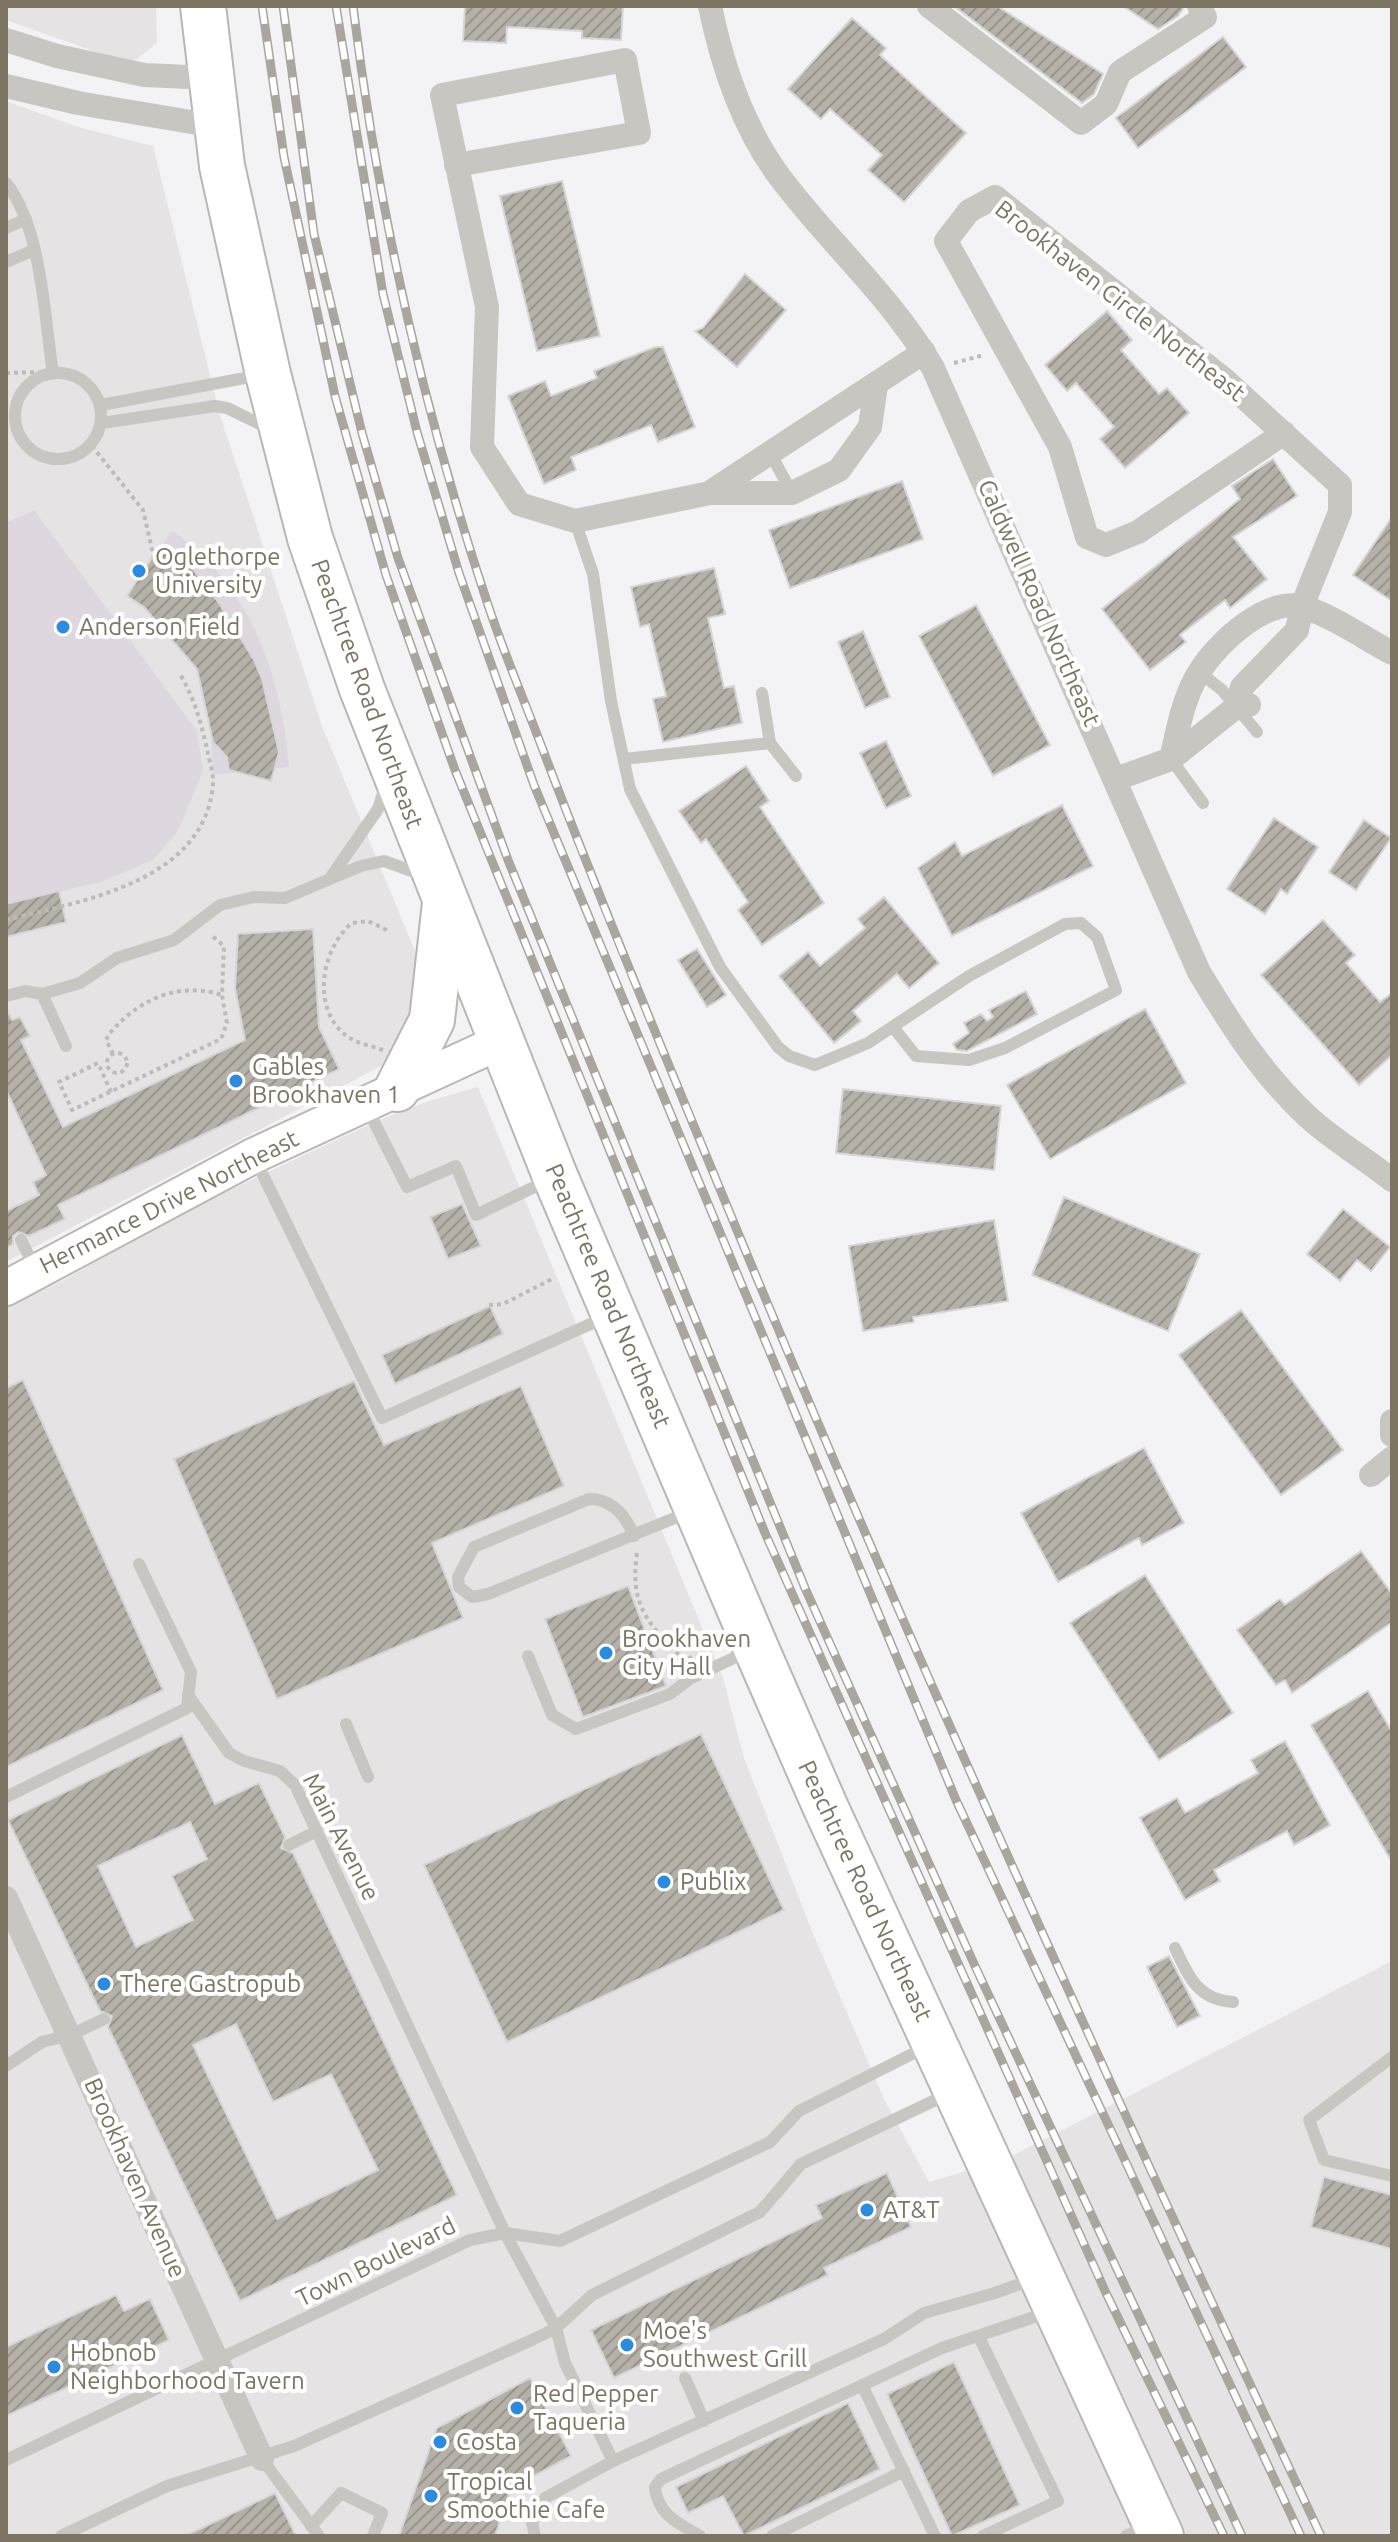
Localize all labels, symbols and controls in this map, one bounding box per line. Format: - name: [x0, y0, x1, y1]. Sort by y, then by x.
- street label: Brookhaven Circle Northeast: [990, 195, 1251, 407]
- street label: Caldwell Road Northeast: [973, 475, 1106, 731]
- place label: Oglethorpe University: [155, 543, 281, 598]
- street label: Peachtree Road Northeast: [306, 556, 429, 833]
- marker: Oglethorpe University: [130, 562, 148, 580]
- place label: Anderson Field: [79, 613, 240, 640]
- marker: Anderson Field: [54, 618, 72, 636]
- place label: Gables Brookhaven 1: [252, 1053, 400, 1108]
- marker: Gables Brookhaven 1: [227, 1072, 245, 1090]
- street label: Hermance Drive Northeast: [35, 1124, 303, 1279]
- street label: Peachtree Road Northeast: [540, 1160, 677, 1433]
- place label: Brookhaven City Hall: [622, 1625, 751, 1680]
- marker: Brookhaven City Hall: [597, 1644, 615, 1662]
- street label: Peachtree Road Northeast: [793, 1756, 938, 2026]
- street label: Main Avenue: [298, 1769, 385, 1905]
- place label: Publix: [680, 1868, 746, 1895]
- marker: Publix: [655, 1873, 673, 1891]
- place label: There Gastropub: [120, 1970, 301, 1997]
- marker: There Gastropub: [95, 1975, 113, 1993]
- street label: Brookhaven Avenue: [79, 2074, 192, 2282]
- place label: AT&T: [883, 2196, 940, 2223]
- marker: AT&T: [858, 2201, 876, 2219]
- street label: Town Boulevard: [292, 2211, 460, 2312]
- place label: Moe's Southwest Grill: [643, 2317, 807, 2372]
- marker: Moe's Southwest Grill: [618, 2336, 636, 2354]
- place label: Hobnob Neighborhood Tavern: [70, 2339, 305, 2394]
- marker: Hobnob Neighborhood Tavern: [45, 2358, 63, 2376]
- place label: Red Pepper Taqueria: [533, 2380, 658, 2435]
- marker: Red Pepper Taqueria: [508, 2399, 526, 2417]
- place label: Costa: [456, 2428, 517, 2455]
- marker: Costa: [431, 2433, 449, 2451]
- place label: Tropical Smoothie Cafe: [447, 2468, 606, 2523]
- marker: Tropical Smoothie Cafe: [422, 2487, 440, 2505]

